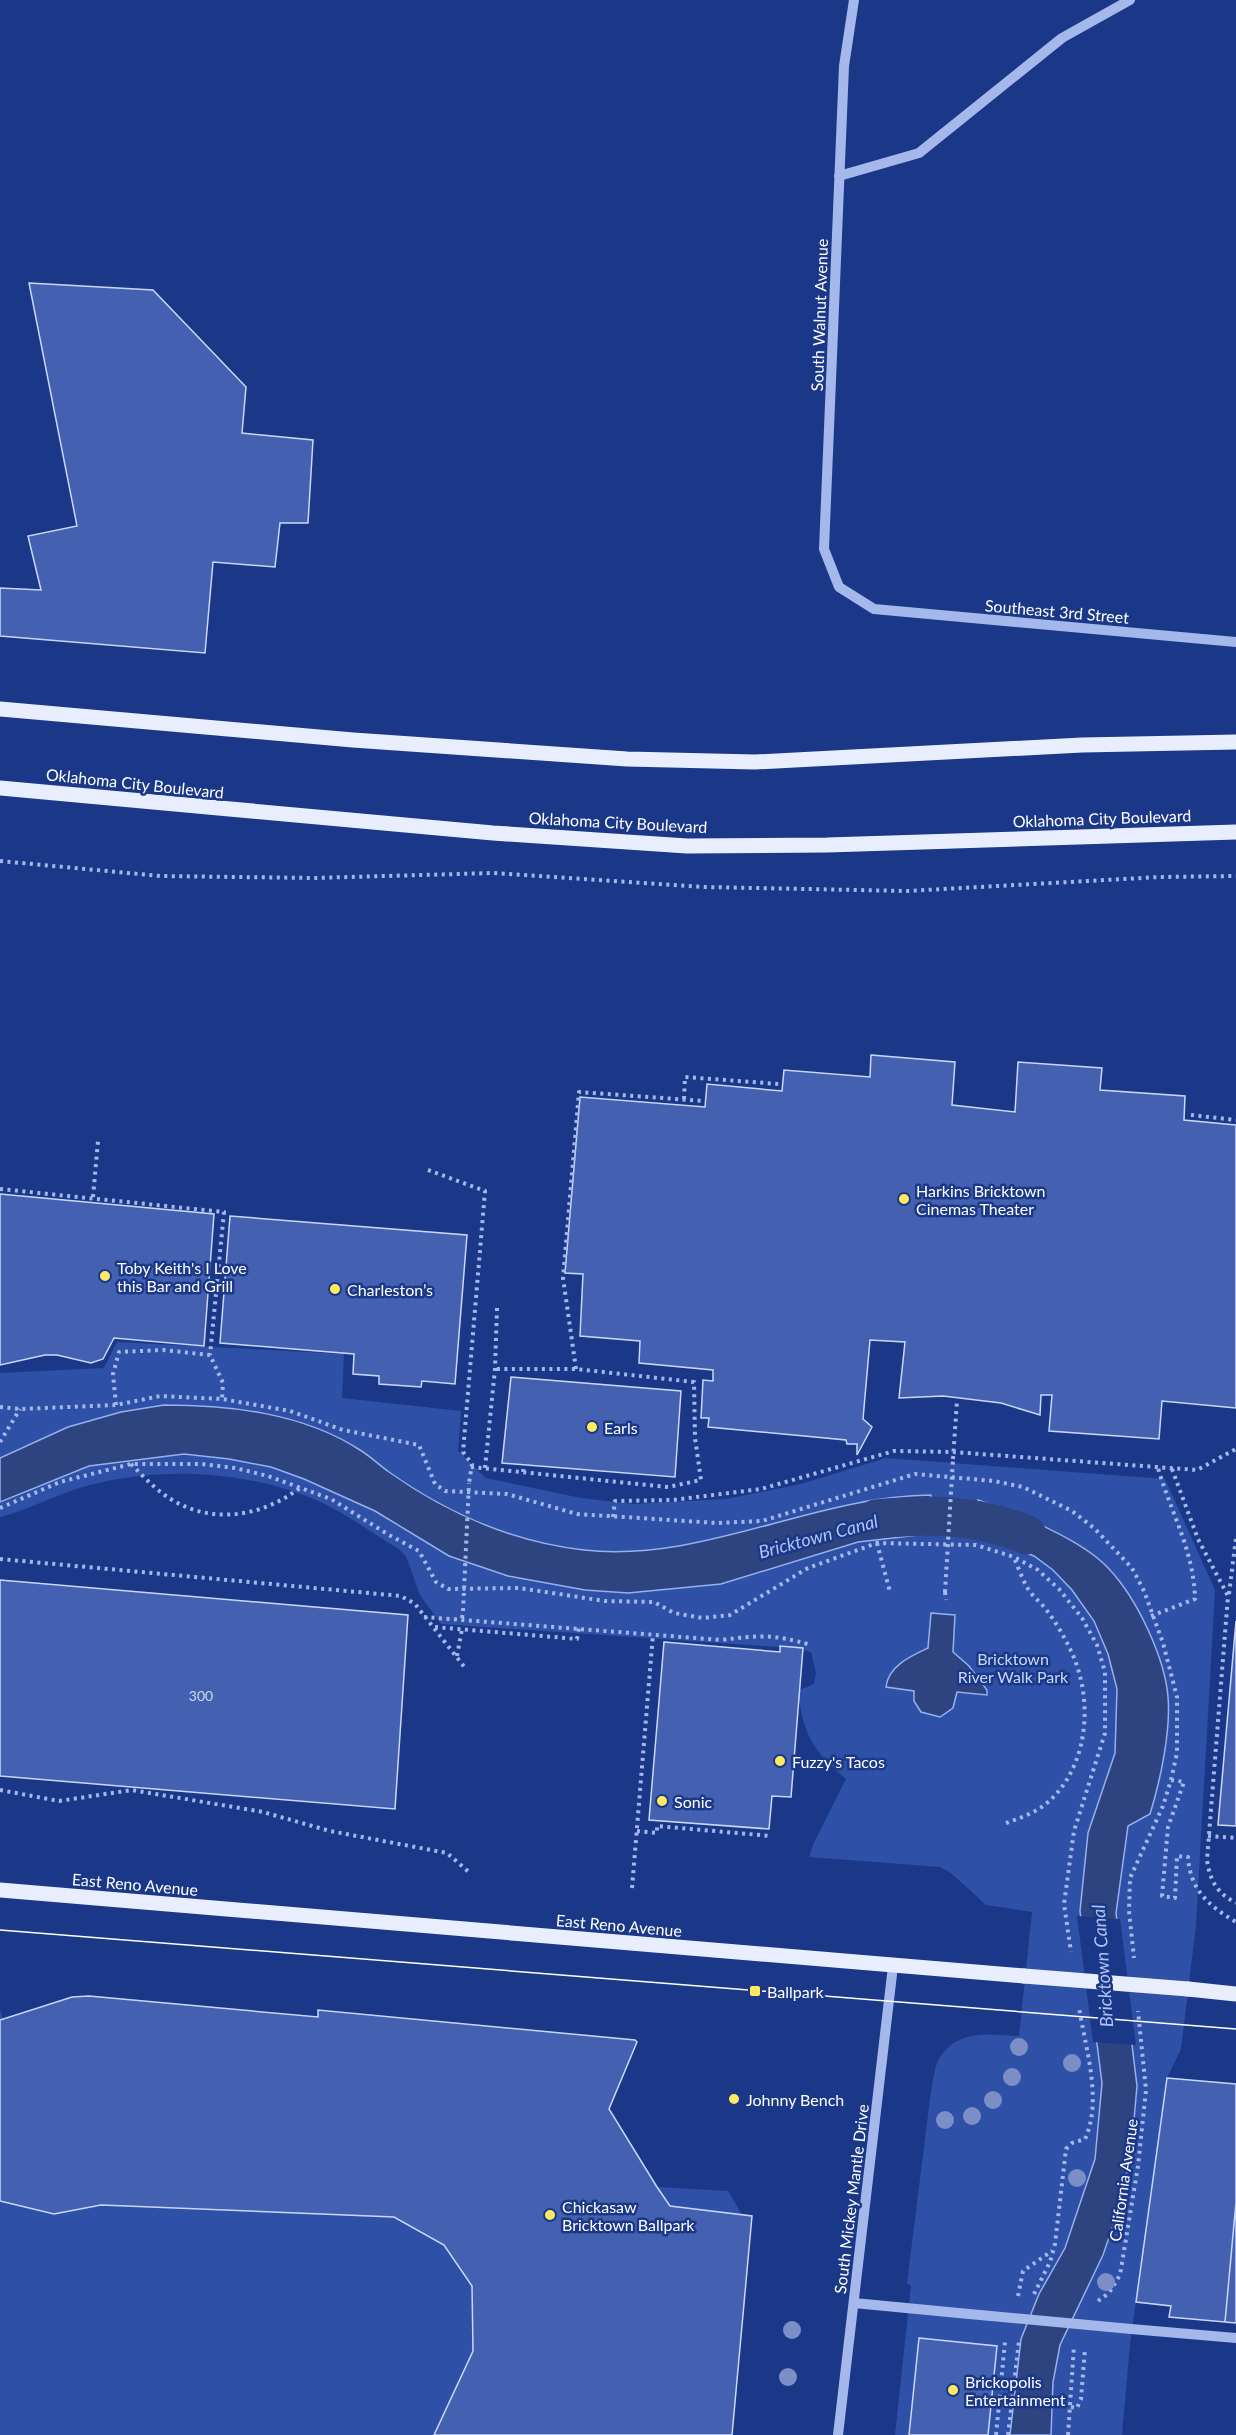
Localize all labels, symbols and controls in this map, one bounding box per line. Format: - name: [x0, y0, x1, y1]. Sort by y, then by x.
- street label: South Walnut Avenue: [807, 238, 831, 392]
- street label: Southeast 3rd Street: [984, 595, 1130, 627]
- street label: Oklahoma City Boulevard: [45, 764, 225, 802]
- street label: Oklahoma City Boulevard: [1012, 805, 1192, 831]
- street label: Oklahoma City Boulevard: [528, 808, 708, 836]
- place label: Harkins Bricktown Cinemas Theater: [916, 1181, 1045, 1218]
- marker: Harkins Bricktown Cinemas Theater: [897, 1192, 911, 1206]
- place label: Toby Keith's I Love this Bar and Grill: [117, 1258, 247, 1295]
- marker: Toby Keith's I Love this Bar and Grill: [98, 1269, 112, 1283]
- place label: Charleston’s: [347, 1280, 433, 1299]
- marker: Charleston’s: [328, 1282, 342, 1296]
- place label: Earls: [604, 1418, 638, 1437]
- marker: Earls: [585, 1420, 599, 1434]
- water label: Bricktown Canal: [756, 1509, 880, 1563]
- park label: Bricktown River Walk Park: [958, 1649, 1069, 1686]
- house number: 300: [189, 1687, 213, 1704]
- place label: Fuzzy's Tacos: [792, 1752, 885, 1771]
- marker: Fuzzy's Tacos: [773, 1754, 787, 1768]
- place label: Sonic: [674, 1792, 712, 1811]
- marker: Sonic: [655, 1794, 669, 1808]
- street label: East Reno Avenue: [71, 1869, 199, 1899]
- water label: Bricktown Canal: [1087, 1904, 1117, 2028]
- street label: East Reno Avenue: [555, 1910, 683, 1940]
- place label: Ballpark: [767, 1982, 824, 2001]
- marker: Ballpark: [748, 1984, 762, 1998]
- place label: Johnny Bench: [746, 2090, 844, 2109]
- marker: Johnny Bench: [727, 2092, 741, 2106]
- street label: South Mickey Mantle Drive: [830, 2103, 872, 2295]
- street label: California Avenue: [1105, 2117, 1141, 2243]
- place label: Chickasaw Bricktown Ballpark: [562, 2197, 695, 2234]
- marker: Chickasaw Bricktown Ballpark: [543, 2208, 557, 2222]
- place label: Brickopolis Entertainment: [965, 2372, 1066, 2409]
- marker: Brickopolis Entertainment: [946, 2383, 960, 2397]

